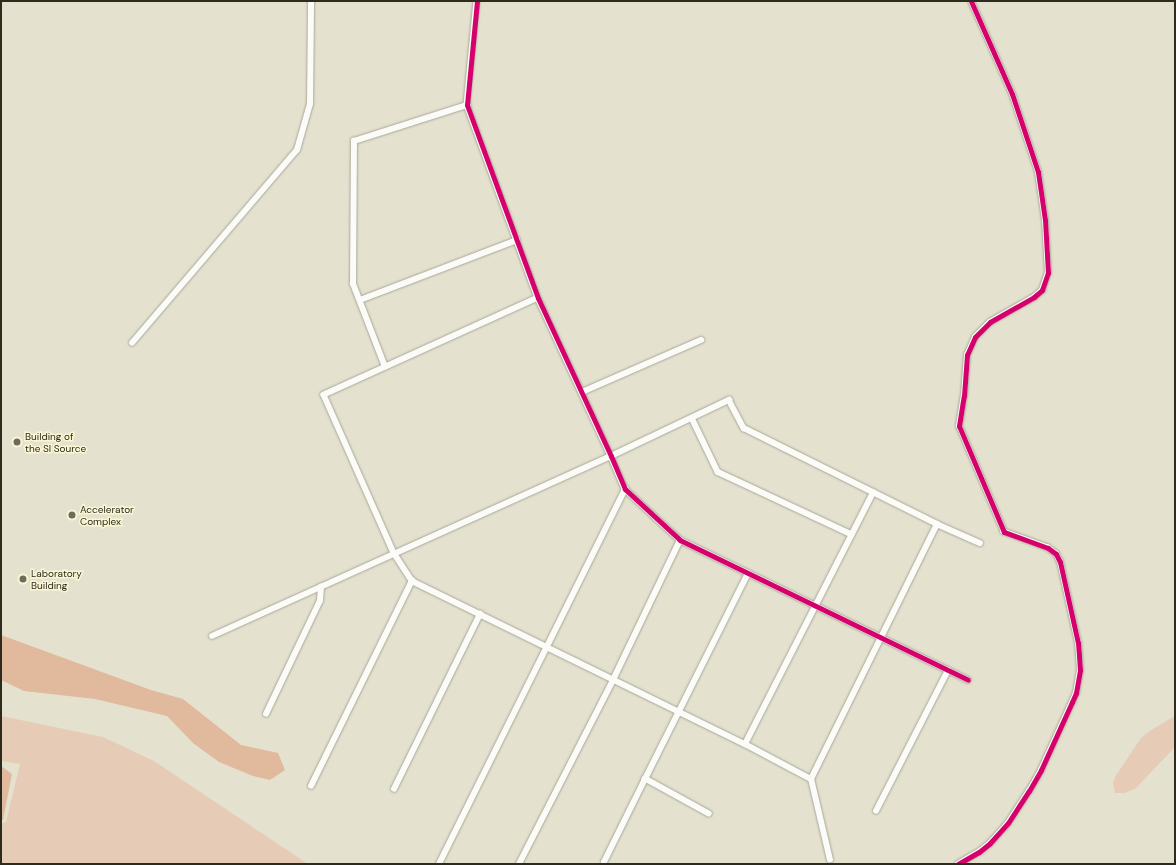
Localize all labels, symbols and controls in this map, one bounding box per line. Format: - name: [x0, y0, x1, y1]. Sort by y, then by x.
- place label: Building of the SI Source: [25, 430, 86, 454]
- marker: Building of the SI Source: [12, 437, 22, 447]
- place label: Accelerator Complex: [80, 503, 134, 526]
- marker: Accelerator Complex: [67, 510, 77, 520]
- place label: Laboratory Building: [31, 567, 82, 590]
- marker: Laboratory Building: [18, 574, 28, 584]

